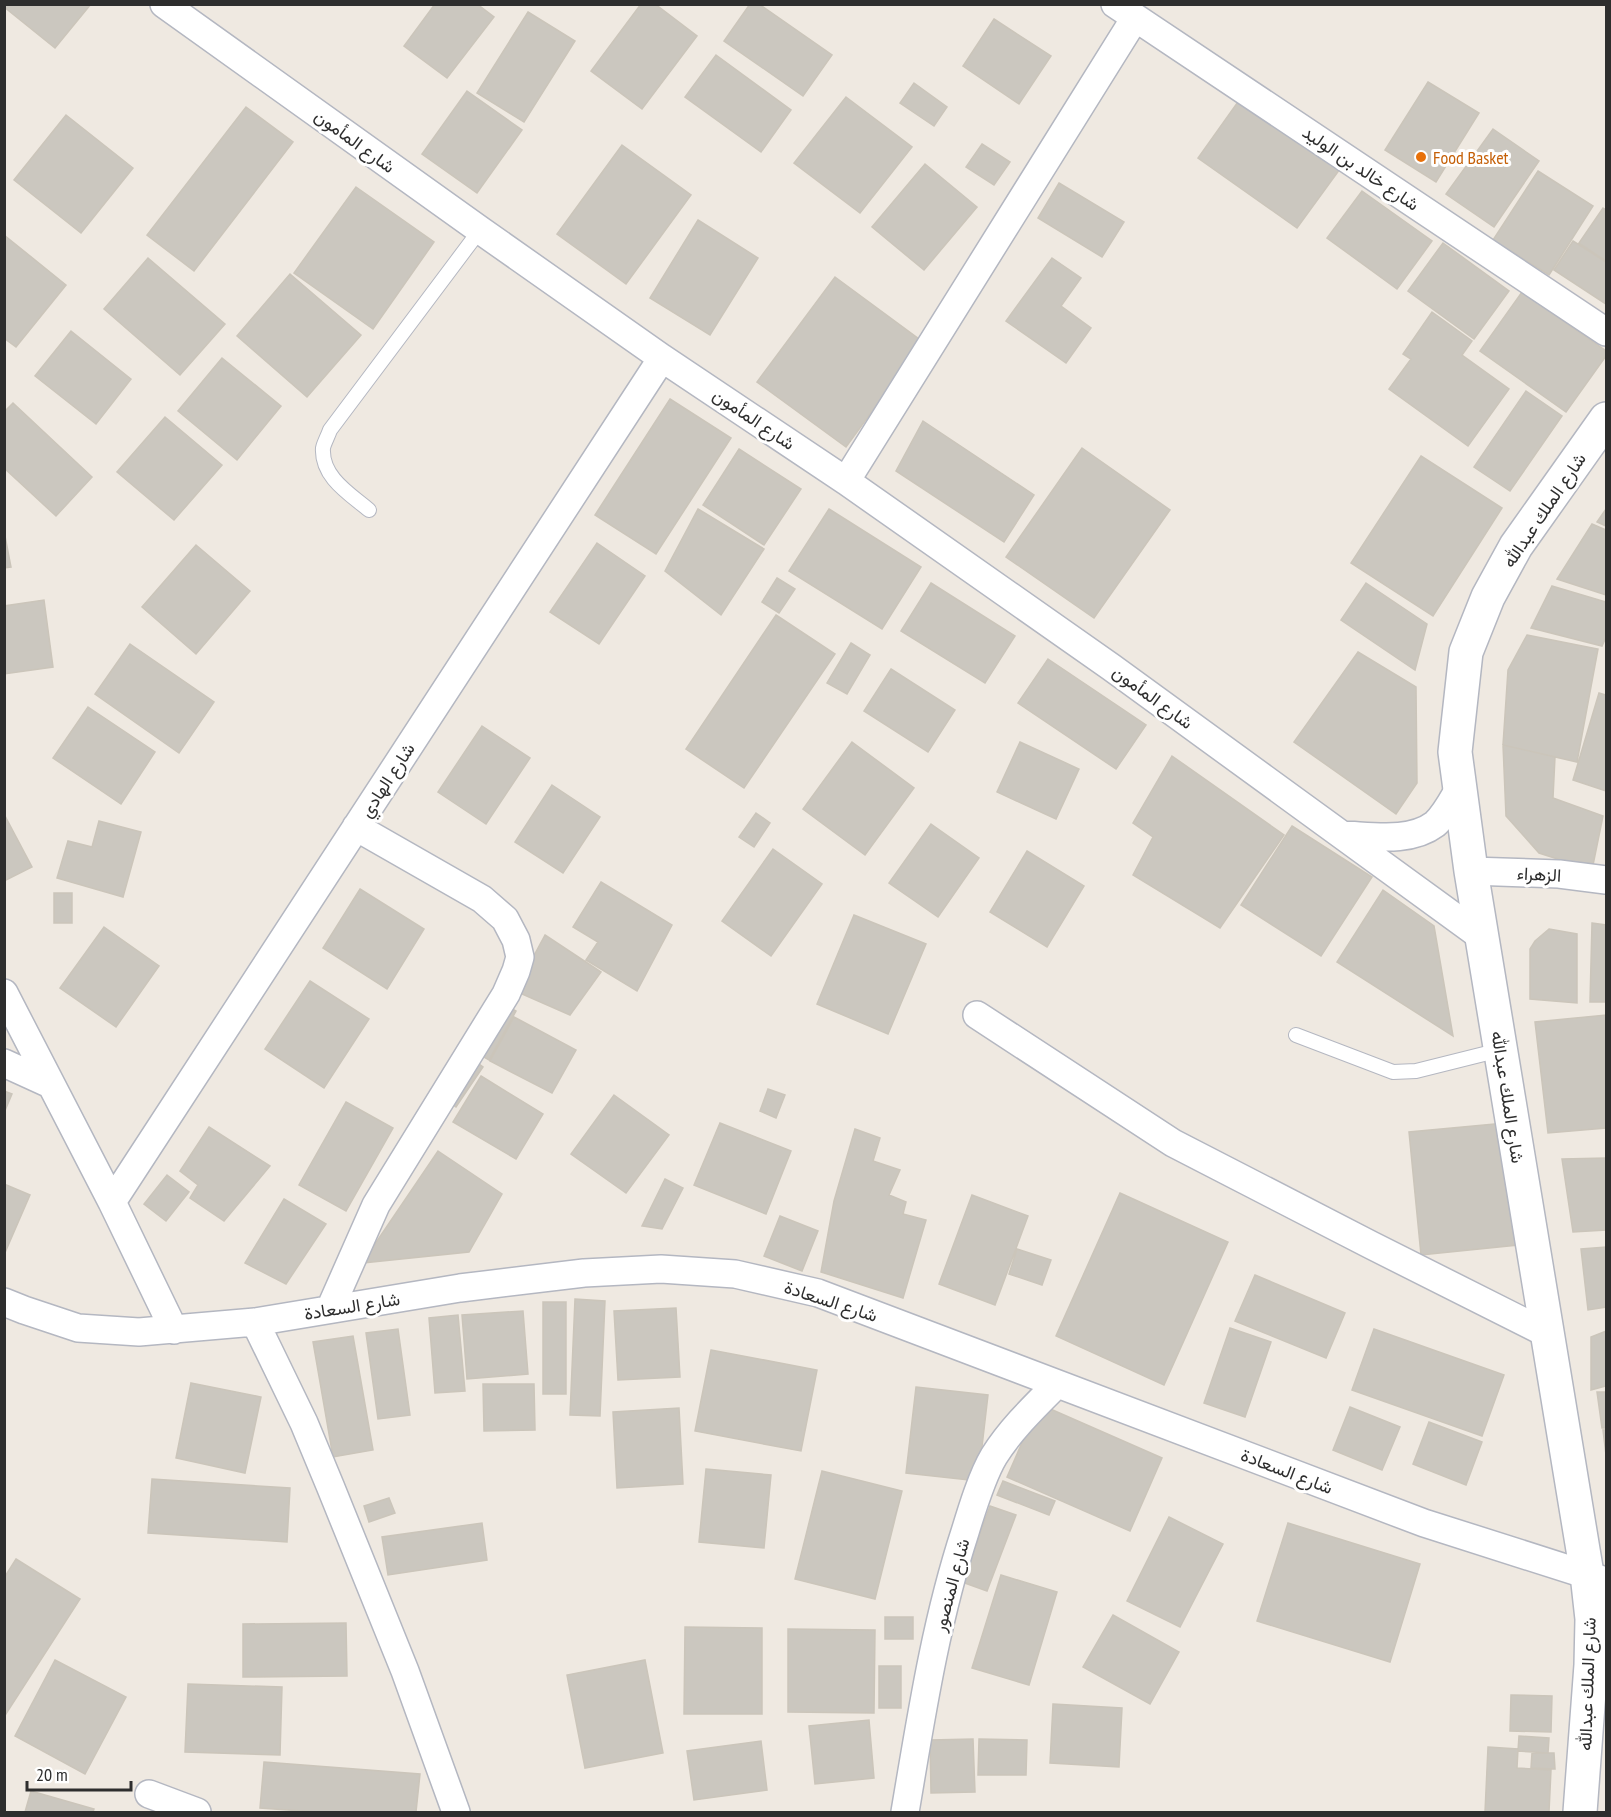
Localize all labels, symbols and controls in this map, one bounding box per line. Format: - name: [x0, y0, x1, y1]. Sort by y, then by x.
- street label: شارع المأمون: [310, 104, 400, 179]
- street label: شارع خالد بن الوليد: [1298, 120, 1424, 216]
- place label: Food Basket: [1433, 146, 1509, 169]
- marker: Food Basket: [1414, 150, 1428, 164]
- street label: شارع المأمون: [708, 383, 799, 456]
- street label: شارع الملك عبدالله: [1497, 448, 1592, 572]
- street label: شارع المأمون: [1108, 660, 1198, 735]
- street label: شارع الهادي: [354, 738, 423, 824]
- street label: الزهراء: [1516, 861, 1562, 887]
- street label: شارع الملك عبدالله: [1485, 1029, 1530, 1165]
- street label: شارع السعادة: [781, 1275, 880, 1328]
- street label: شارع السعادة: [302, 1287, 402, 1326]
- street label: شارع السعادة: [1237, 1443, 1336, 1500]
- street label: شارع المنصور: [927, 1536, 975, 1635]
- street label: شارع الملك عبدالله: [1573, 1617, 1602, 1751]
- scale bar: [27, 1754, 130, 1792]
- text: 20 m: [36, 1763, 68, 1786]

